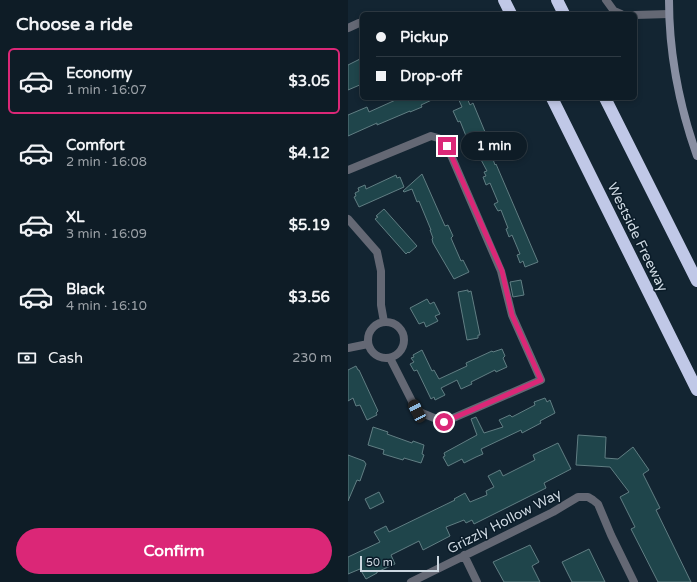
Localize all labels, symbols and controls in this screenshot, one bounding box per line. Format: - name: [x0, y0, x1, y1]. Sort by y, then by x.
- text: Choose a ride: [16, 13, 133, 35]
- text: Pickup: [400, 28, 448, 46]
- icon: car: [18, 63, 54, 99]
- text: Economy: [66, 64, 132, 82]
- text: Drop-off: [400, 67, 462, 85]
- text: $3.05: [289, 72, 330, 90]
- text: 1 min · 16:07: [66, 82, 147, 98]
- callout: 1 min: [461, 132, 527, 160]
- icon: car: [18, 135, 54, 171]
- text: Comfort: [66, 136, 125, 154]
- route end: [438, 137, 456, 155]
- text: 1 min: [477, 138, 511, 154]
- text: $4.12: [289, 144, 330, 162]
- text: 2 min · 16:08: [66, 154, 147, 170]
- street label: Westside Freeway: [604, 180, 672, 295]
- icon: car: [18, 207, 54, 243]
- text: XL: [66, 208, 85, 226]
- text: $5.19: [289, 216, 330, 234]
- text: 3 min · 16:09: [66, 226, 147, 242]
- icon: car: [18, 279, 54, 315]
- text: Black: [66, 280, 105, 298]
- text: $3.56: [289, 288, 330, 306]
- text: 4 min · 16:10: [66, 298, 147, 314]
- icon: cash: [16, 347, 38, 369]
- text: Cash: [48, 349, 83, 367]
- text: 230 m: [292, 350, 332, 366]
- car: [406, 398, 428, 424]
- route start: [435, 413, 453, 431]
- street label: Grizzly Hollow Way: [444, 485, 565, 558]
- button: Confirm: [16, 528, 332, 574]
- scale bar: [360, 554, 439, 573]
- text: 50 m: [366, 556, 393, 569]

